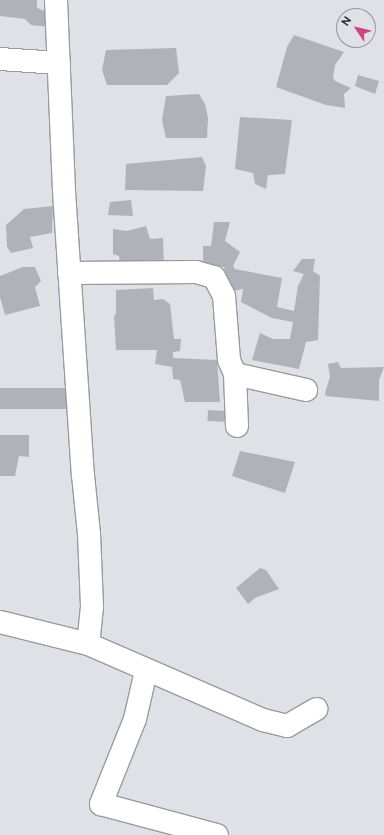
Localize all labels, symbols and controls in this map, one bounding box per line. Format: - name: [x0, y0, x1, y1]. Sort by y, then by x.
- north arrow: [336, 8, 376, 48]
- text: N: [339, 14, 354, 29]

